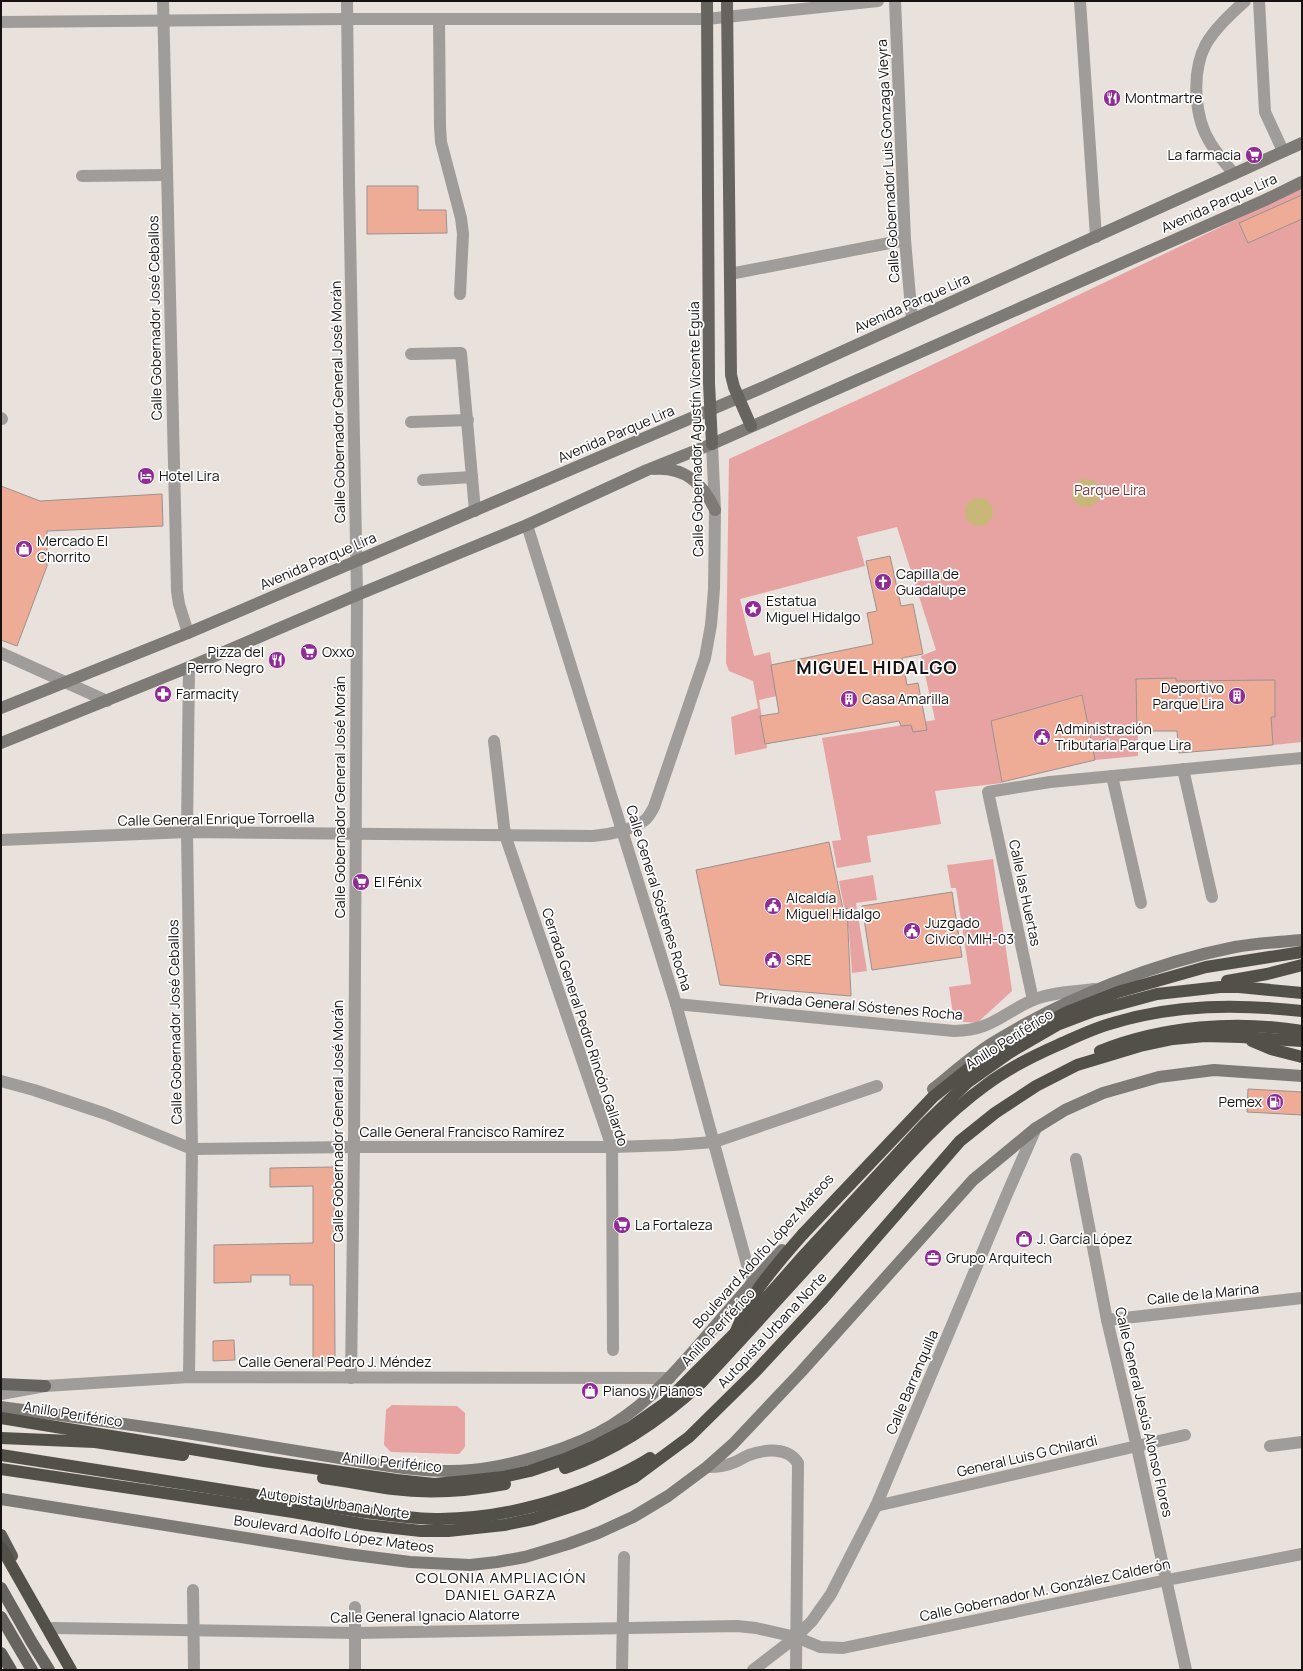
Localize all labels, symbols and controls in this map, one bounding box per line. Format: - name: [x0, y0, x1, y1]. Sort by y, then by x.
- street label: Calle Gobernador Luis Gonzaga Vieyra: [872, 39, 903, 283]
- restaurant icon: Montmartre: [1102, 88, 1122, 108]
- place label: Montmartre: [1125, 88, 1202, 107]
- place label: La farmacia: [1167, 145, 1241, 164]
- supermarket icon: La farmacia: [1244, 145, 1264, 165]
- street label: Avenida Parque Lira: [1158, 168, 1280, 237]
- street label: Calle Gobernador José Ceballos: [143, 215, 166, 421]
- street label: Avenida Parque Lira: [851, 268, 973, 337]
- street label: Calle Gobernador General José Morán: [326, 281, 349, 523]
- street label: Calle Gobernador Agustín Vicente Eguía: [684, 301, 707, 557]
- street label: Avenida Parque Lira: [555, 400, 677, 467]
- hotel icon: Hotel Lira: [136, 466, 156, 486]
- place label: Hotel Lira: [159, 466, 219, 485]
- park label: Parque Lira: [1074, 480, 1146, 499]
- street label: Avenida Parque Lira: [257, 527, 379, 594]
- place label: Mercado El Chorrito: [37, 531, 108, 566]
- shop icon: Mercado El Chorrito: [14, 539, 34, 559]
- place label: Capilla de Guadalupe: [896, 564, 966, 599]
- church icon: Capilla de Guadalupe: [873, 572, 893, 592]
- place label: Estatua Miguel Hidalgo: [766, 591, 861, 626]
- place icon: Estatua Miguel Hidalgo: [743, 599, 763, 619]
- place label: Pizza del Perro Negro: [187, 642, 264, 677]
- supermarket icon: Oxxo: [299, 642, 319, 662]
- place label: Oxxo: [322, 642, 355, 661]
- restaurant icon: Pizza del Perro Negro: [267, 650, 287, 670]
- district label: MIGUEL HIDALGO: [796, 655, 958, 679]
- street label: Calle Gobernador General José Morán: [330, 676, 349, 918]
- place label: Deportivo Parque Lira: [1152, 678, 1224, 713]
- pharmacy icon: Farmacity: [153, 684, 173, 704]
- place label: Farmacity: [176, 684, 239, 703]
- building icon: Deportivo Parque Lira: [1227, 686, 1247, 706]
- building icon: Casa Amarilla: [839, 689, 859, 709]
- place label: Casa Amarilla: [862, 689, 949, 708]
- place label: Administración Tributaria Parque Lira: [1055, 719, 1191, 754]
- public building icon: Administración Tributaria Parque Lira: [1032, 727, 1052, 747]
- street label: Calle General Sóstenes Rocha: [622, 803, 697, 993]
- street label: Calle General Enrique Torroella: [117, 807, 314, 830]
- street label: Calle las Huertas: [1005, 838, 1046, 948]
- supermarket icon: El Fénix: [351, 872, 371, 892]
- place label: El Fénix: [374, 872, 422, 891]
- place label: Alcaldía Miguel Hidalgo: [786, 888, 881, 923]
- public building icon: Alcaldía Miguel Hidalgo: [763, 896, 783, 916]
- street label: Cerrada General Pedro Rincón Gallardo: [538, 905, 633, 1148]
- place label: Juzgado Civico MIH-03: [925, 913, 1014, 948]
- street label: Calle Gobernador José Ceballos: [163, 919, 186, 1125]
- public building icon: Juzgado Civico MIH-03: [902, 921, 922, 941]
- public building icon: SRE: [763, 950, 783, 970]
- place label: SRE: [786, 950, 811, 969]
- street label: Privada General Sóstenes Rocha: [755, 987, 964, 1024]
- street label: Calle Gobernador General José Morán: [328, 1000, 347, 1242]
- street label: Anillo Periférico: [961, 1004, 1056, 1073]
- place label: Pemex: [1219, 1092, 1263, 1111]
- fuel station icon: Pemex: [1265, 1092, 1285, 1112]
- street label: Calle General Francisco Ramírez: [359, 1122, 565, 1141]
- street label: Boulevard Adolfo López Mateos: [688, 1169, 837, 1332]
- supermarket icon: La Fortaleza: [612, 1215, 632, 1235]
- place label: La Fortaleza: [635, 1215, 713, 1234]
- shop icon: J. García López: [1014, 1229, 1034, 1249]
- place label: J. García López: [1037, 1229, 1132, 1248]
- office icon: Grupo Arquitech: [923, 1248, 943, 1268]
- place label: Grupo Arquitech: [946, 1248, 1052, 1267]
- street label: Autopista Urbana Norte: [713, 1268, 830, 1392]
- street label: Calle de la Marina: [1146, 1278, 1260, 1309]
- street label: Anillo Periférico: [676, 1284, 759, 1370]
- street label: Calle General Jesús Alonso Flores: [1111, 1305, 1178, 1519]
- street label: Calle Barranquilla: [881, 1327, 942, 1437]
- street label: Calle General Pedro J. Méndez: [238, 1352, 432, 1371]
- shop icon: Pianos y Pianos: [580, 1381, 600, 1401]
- place label: Pianos y Pianos: [603, 1381, 703, 1400]
- street label: Anillo Periférico: [22, 1396, 124, 1431]
- street label: General Luis G Chilardi: [955, 1430, 1099, 1481]
- street label: Anillo Periférico: [341, 1447, 443, 1476]
- street label: Autopista Urbana Norte: [257, 1483, 411, 1522]
- street label: Boulevard Adolfo López Mateos: [233, 1510, 435, 1557]
- street label: Calle Gobernador M. González Calderón: [918, 1554, 1172, 1625]
- district label: COLONIA AMPLIACIÓN DANIEL GARZA: [416, 1567, 586, 1605]
- street label: Calle General Ignacio Alatorre: [330, 1604, 520, 1627]

